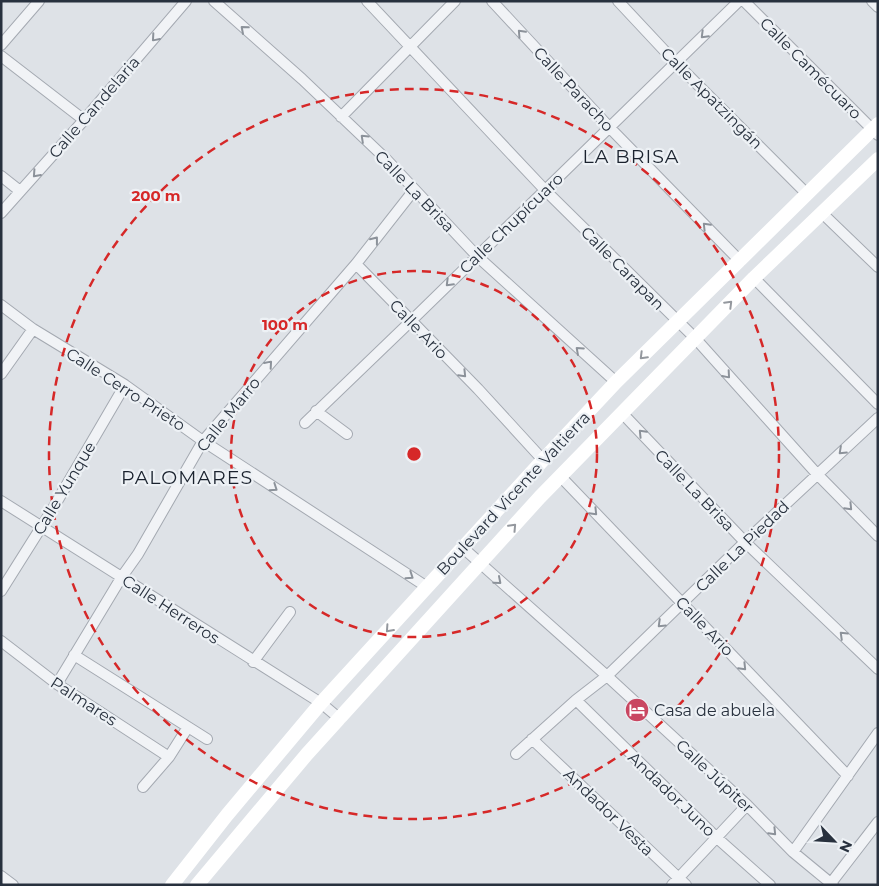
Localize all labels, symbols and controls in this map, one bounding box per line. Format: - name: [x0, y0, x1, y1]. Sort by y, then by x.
- street label: Calle Camécuaro: [756, 14, 865, 123]
- one-way arrow: [240, 25, 249, 34]
- one-way arrow: [518, 29, 527, 38]
- one-way arrow: [701, 30, 710, 39]
- one-way arrow: [151, 33, 160, 42]
- street label: Calle Paracho: [530, 43, 618, 136]
- street label: Calle Apatzingán: [657, 44, 766, 153]
- street label: Calle Candelaria: [45, 52, 144, 162]
- one-way arrow: [360, 135, 369, 144]
- district label: LA BRISA: [583, 145, 679, 168]
- street label: Calle La Brisa: [371, 147, 458, 236]
- one-way arrow: [33, 168, 42, 177]
- street label: Calle Chupícuaro: [456, 169, 567, 278]
- text: 200 m: [131, 186, 181, 205]
- street label: Calle Carapan: [577, 223, 668, 314]
- one-way arrow: [703, 223, 712, 232]
- one-way arrow: [369, 237, 377, 246]
- one-way arrow: [446, 277, 455, 286]
- street label: Calle Ario: [386, 296, 452, 363]
- one-way arrow: [723, 300, 732, 309]
- text: 100 m: [262, 315, 308, 334]
- street label: Calle Cerro Prieto: [63, 344, 189, 435]
- one-way arrow: [576, 347, 585, 356]
- one-way arrow: [639, 350, 648, 359]
- one-way arrow: [264, 361, 272, 370]
- one-way arrow: [457, 368, 466, 377]
- one-way arrow: [721, 369, 730, 378]
- street label: Calle Marro: [193, 373, 264, 455]
- street label: Boulevard Vicente Valtierra: [433, 408, 594, 579]
- one-way arrow: [639, 430, 648, 439]
- street label: Calle Yunque: [29, 438, 100, 538]
- centre of rings: [405, 445, 423, 463]
- one-way arrow: [839, 445, 848, 454]
- street label: Calle La Brisa: [651, 446, 738, 535]
- district label: PALOMARES: [121, 466, 253, 489]
- one-way arrow: [268, 482, 278, 491]
- street label: Calle La Piedad: [692, 497, 793, 596]
- one-way arrow: [843, 501, 852, 510]
- one-way arrow: [589, 506, 598, 515]
- one-way arrow: [507, 523, 516, 532]
- one-way arrow: [405, 570, 414, 579]
- street label: Calle Herreros: [119, 571, 223, 648]
- one-way arrow: [492, 575, 501, 583]
- street label: Calle Ario: [672, 593, 738, 660]
- one-way arrow: [658, 618, 667, 627]
- one-way arrow: [386, 623, 395, 632]
- one-way arrow: [839, 632, 848, 641]
- one-way arrow: [738, 661, 747, 670]
- street label: Palmares: [47, 673, 121, 730]
- hotel icon: Casa de abuela: [624, 697, 650, 723]
- place label: Casa de abuela: [654, 701, 775, 720]
- street label: Calle Júpiter: [672, 736, 757, 817]
- street label: Andador Juno: [624, 748, 719, 841]
- street label: Andador Vesta: [560, 765, 657, 860]
- north arrow: [809, 816, 859, 866]
- one-way arrow: [767, 826, 776, 835]
- text: N: [835, 838, 856, 855]

